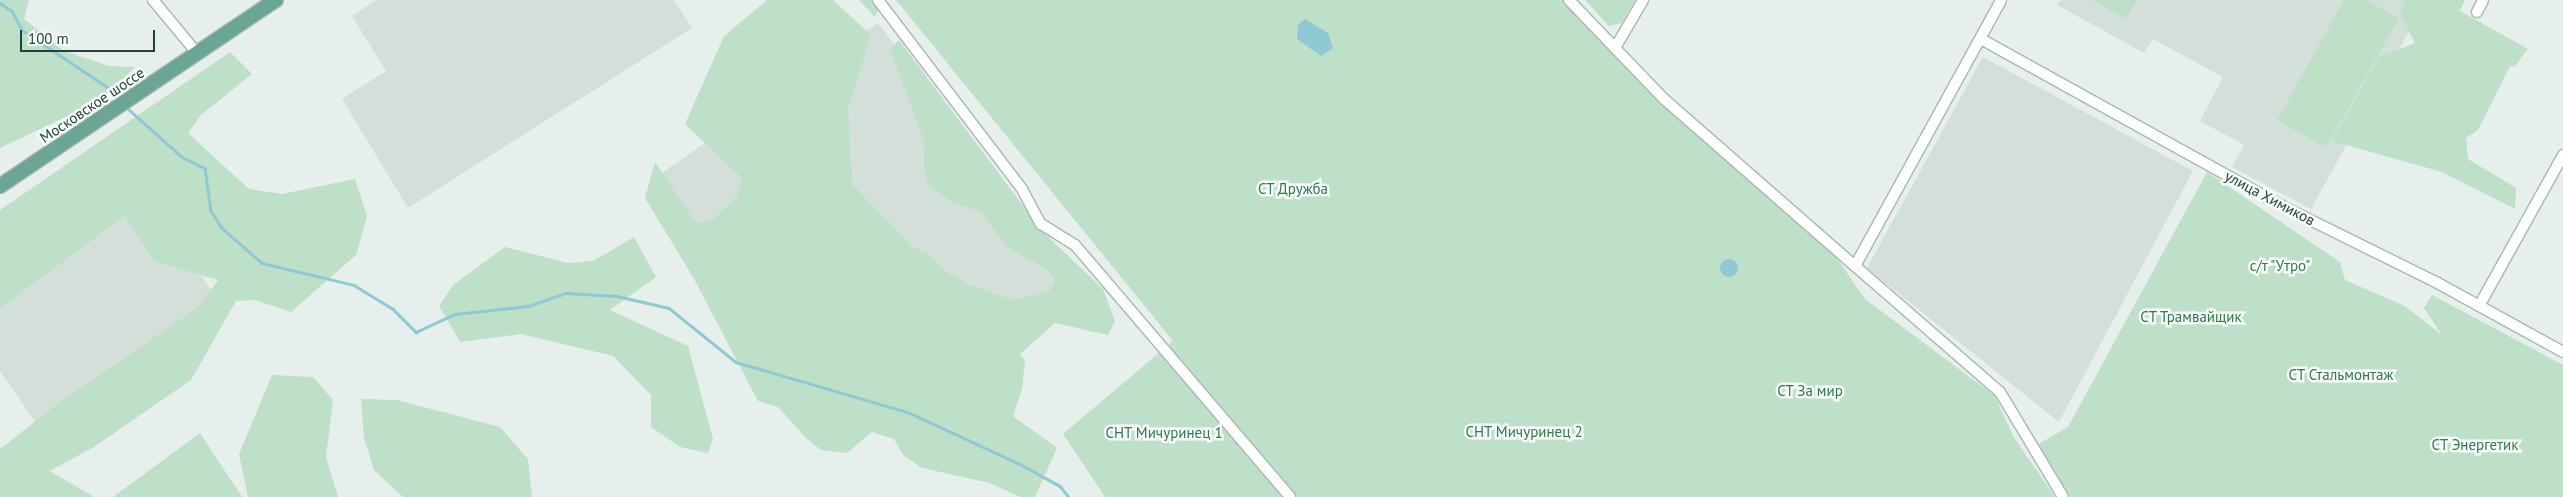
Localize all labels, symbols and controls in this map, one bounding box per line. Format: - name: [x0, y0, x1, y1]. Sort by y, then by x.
- scale bar: [22, 20, 158, 52]
- text: 100 m: [28, 29, 69, 48]
- street label: Московское шоссе: [36, 63, 148, 147]
- street label: улица Химиков: [2222, 167, 2318, 229]
- park label: СТ Дружба: [1257, 180, 1329, 198]
- park label: с/т "Утро": [2249, 257, 2311, 275]
- park label: СТ Трамвайщик: [2140, 308, 2242, 326]
- park label: СТ Стальмонтаж: [2288, 366, 2394, 384]
- park label: СТ За мир: [1777, 382, 1843, 400]
- park label: СНТ Мичуринец 2: [1465, 423, 1583, 441]
- park label: СНТ Мичуринец 1: [1105, 424, 1223, 442]
- park label: СТ Энергетик: [2431, 436, 2519, 454]

